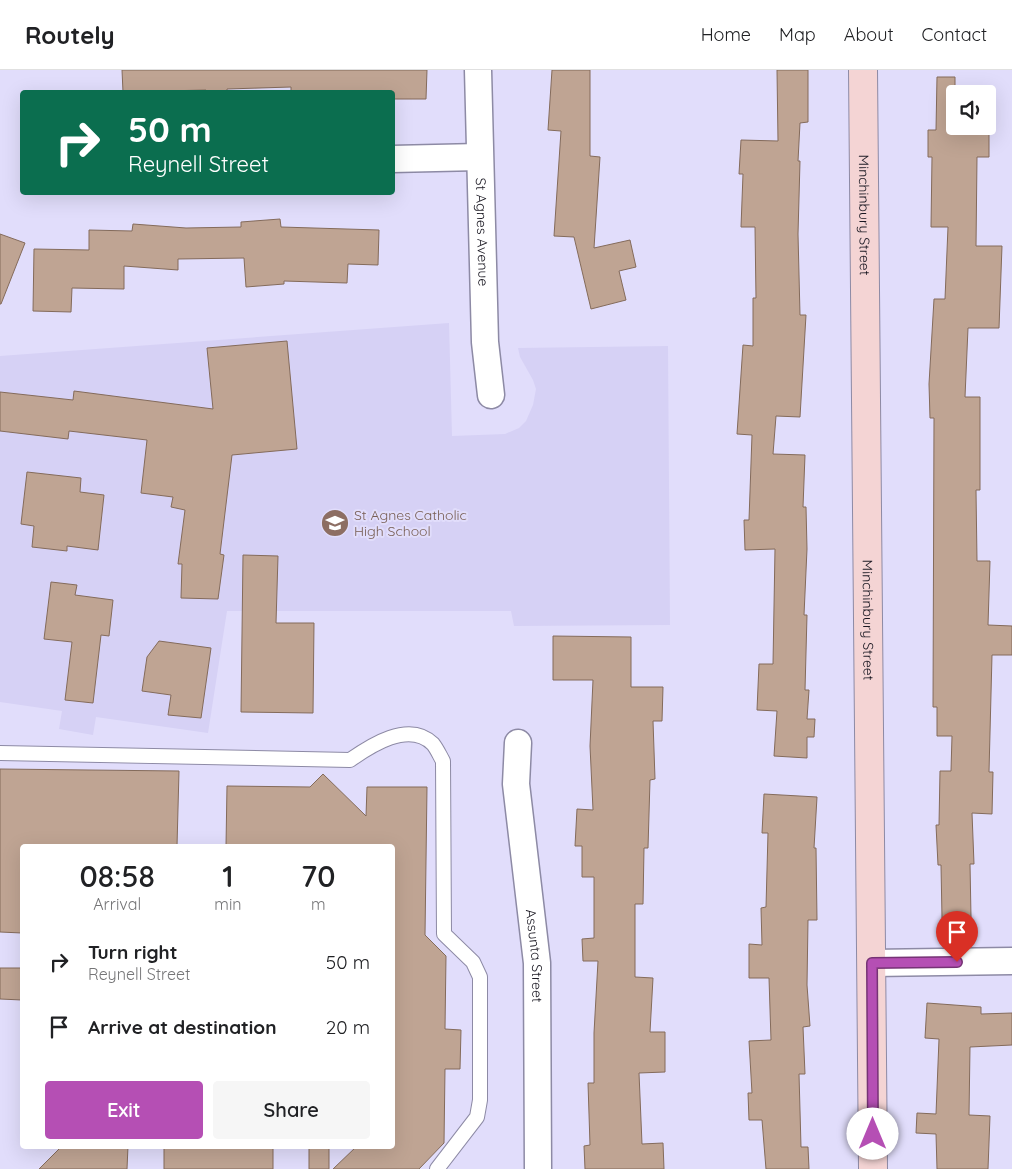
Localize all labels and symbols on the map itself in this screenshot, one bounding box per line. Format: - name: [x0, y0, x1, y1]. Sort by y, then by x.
- street label: Minchinbury Street: [855, 154, 874, 276]
- street label: St Agnes Avenue: [472, 177, 493, 287]
- place label: St Agnes Catholic High School: [354, 506, 467, 540]
- school or university icon: St Agnes Catholic High School: [320, 508, 350, 538]
- street label: Minchinbury Street: [858, 559, 878, 681]
- street label: Assunta Street: [522, 908, 546, 1003]
- pin: [936, 911, 978, 962]
- position arrow: [846, 1107, 898, 1159]

